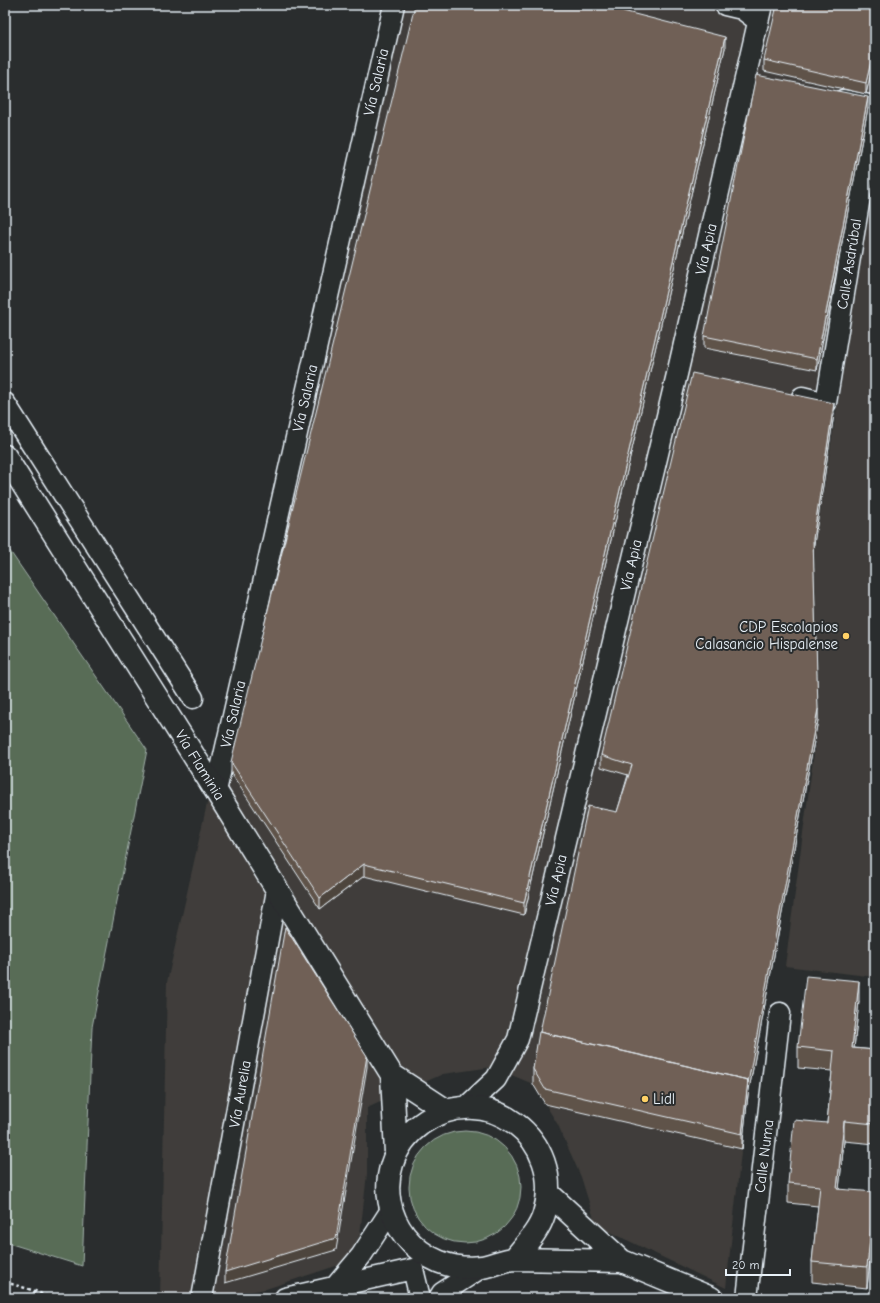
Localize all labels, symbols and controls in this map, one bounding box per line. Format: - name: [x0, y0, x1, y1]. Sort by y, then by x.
- street label: Vía Salaria: [360, 47, 392, 117]
- street label: Calle Asdrúbal: [833, 217, 865, 311]
- street label: Vía Apia: [691, 222, 721, 276]
- street label: Vía Salaria: [289, 363, 321, 433]
- street label: Vía Apia: [616, 538, 646, 592]
- place label: CDP Escolapios Calasancio Hispalense: [695, 618, 838, 653]
- marker: CDP Escolapios Calasancio Hispalense: [841, 631, 851, 641]
- street label: Vía Salaria: [217, 679, 249, 749]
- street label: Vía Flaminia: [171, 727, 229, 803]
- street label: Vía Apia: [541, 853, 571, 907]
- street label: Vía Aurelia: [225, 1059, 255, 1129]
- place label: Lidl: [653, 1090, 675, 1108]
- marker: Lidl: [640, 1094, 650, 1104]
- street label: Calle Numa: [751, 1118, 777, 1194]
- scale bar: [726, 1251, 790, 1277]
- text: 20 m: [732, 1258, 760, 1272]

